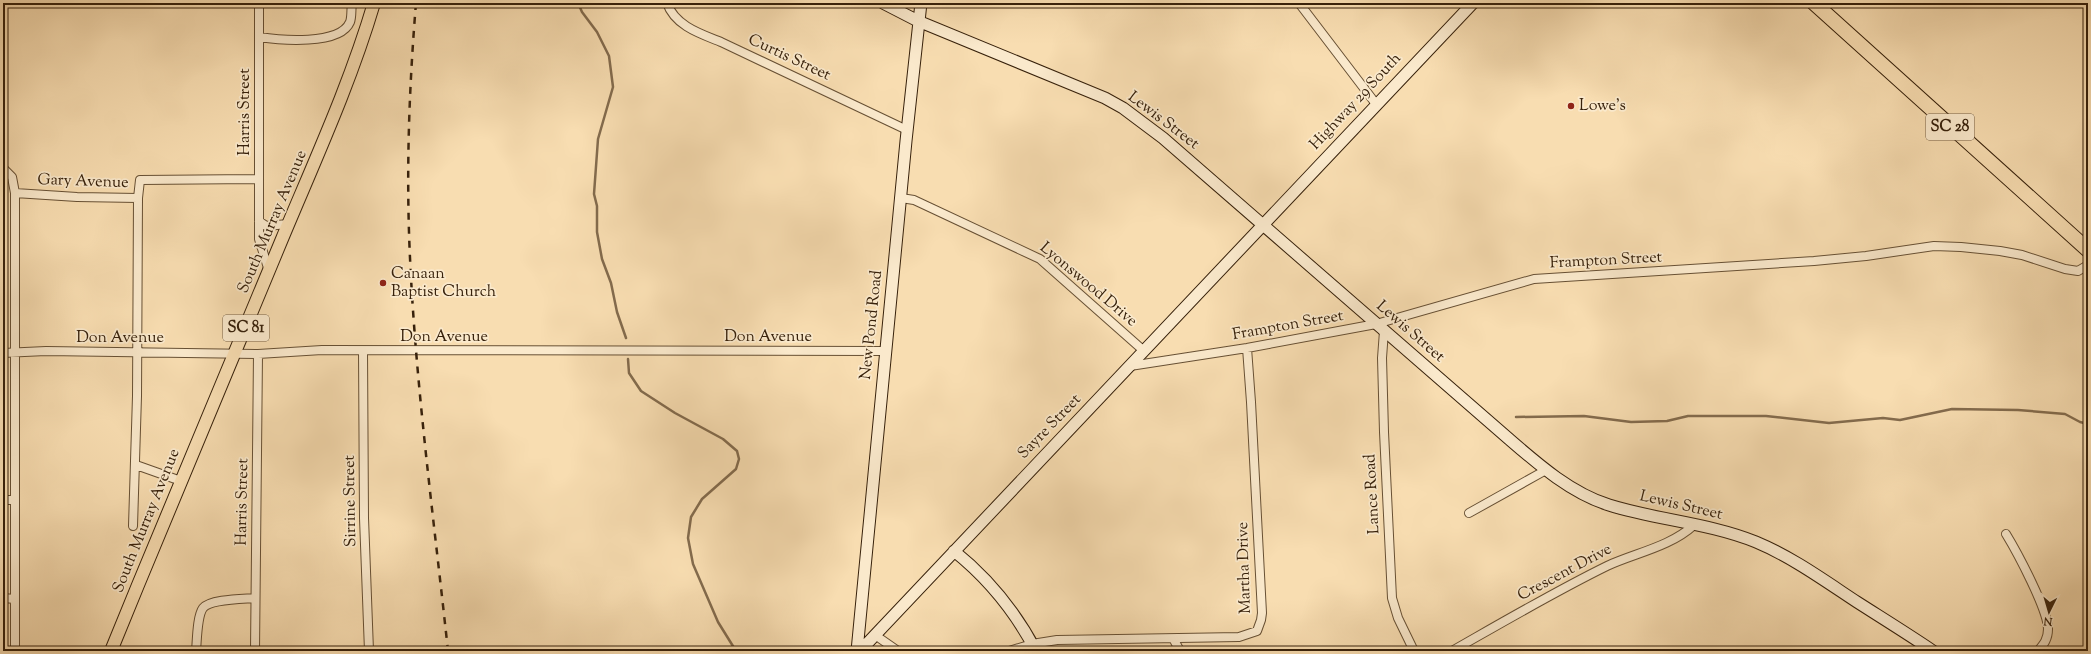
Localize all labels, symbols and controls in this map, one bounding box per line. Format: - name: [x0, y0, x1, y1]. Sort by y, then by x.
- street label: Curtis Street: [744, 29, 835, 87]
- street label: Highway 29 South: [1305, 48, 1408, 156]
- street label: Harris Street: [234, 68, 257, 156]
- street label: Lewis Street: [1122, 86, 1204, 156]
- place label: Lowe's: [1579, 95, 1626, 118]
- marker: Lowe's: [1566, 101, 1576, 111]
- road number: SC 28: [1926, 114, 1974, 140]
- street label: South Murray Avenue: [232, 147, 314, 297]
- street label: Gary Avenue: [37, 169, 129, 195]
- street label: Lyonswood Drive: [1034, 237, 1142, 333]
- street label: Frampton Street: [1549, 247, 1663, 275]
- place label: Canaan Baptist Church: [391, 263, 497, 304]
- street label: New Pond Road: [855, 269, 889, 381]
- marker: Canaan Baptist Church: [378, 278, 388, 288]
- street label: Lewis Street: [1371, 296, 1450, 369]
- street label: Frampton Street: [1231, 305, 1346, 347]
- road number: SC 81: [223, 315, 269, 341]
- street label: Don Avenue: [400, 326, 488, 349]
- street label: Don Avenue: [724, 326, 812, 349]
- street label: Don Avenue: [76, 327, 164, 350]
- street label: Sayre Street: [1013, 389, 1087, 465]
- street label: South Murray Avenue: [108, 446, 186, 596]
- street label: Lance Road: [1359, 453, 1387, 535]
- street label: Sirrine Street: [339, 454, 363, 547]
- street label: Harris Street: [231, 458, 255, 546]
- street label: Lewis Street: [1637, 485, 1725, 527]
- street label: Martha Drive: [1232, 522, 1258, 614]
- street label: Crescent Drive: [1514, 538, 1616, 608]
- north arrow: [2029, 592, 2069, 632]
- text: N: [2043, 613, 2054, 629]

